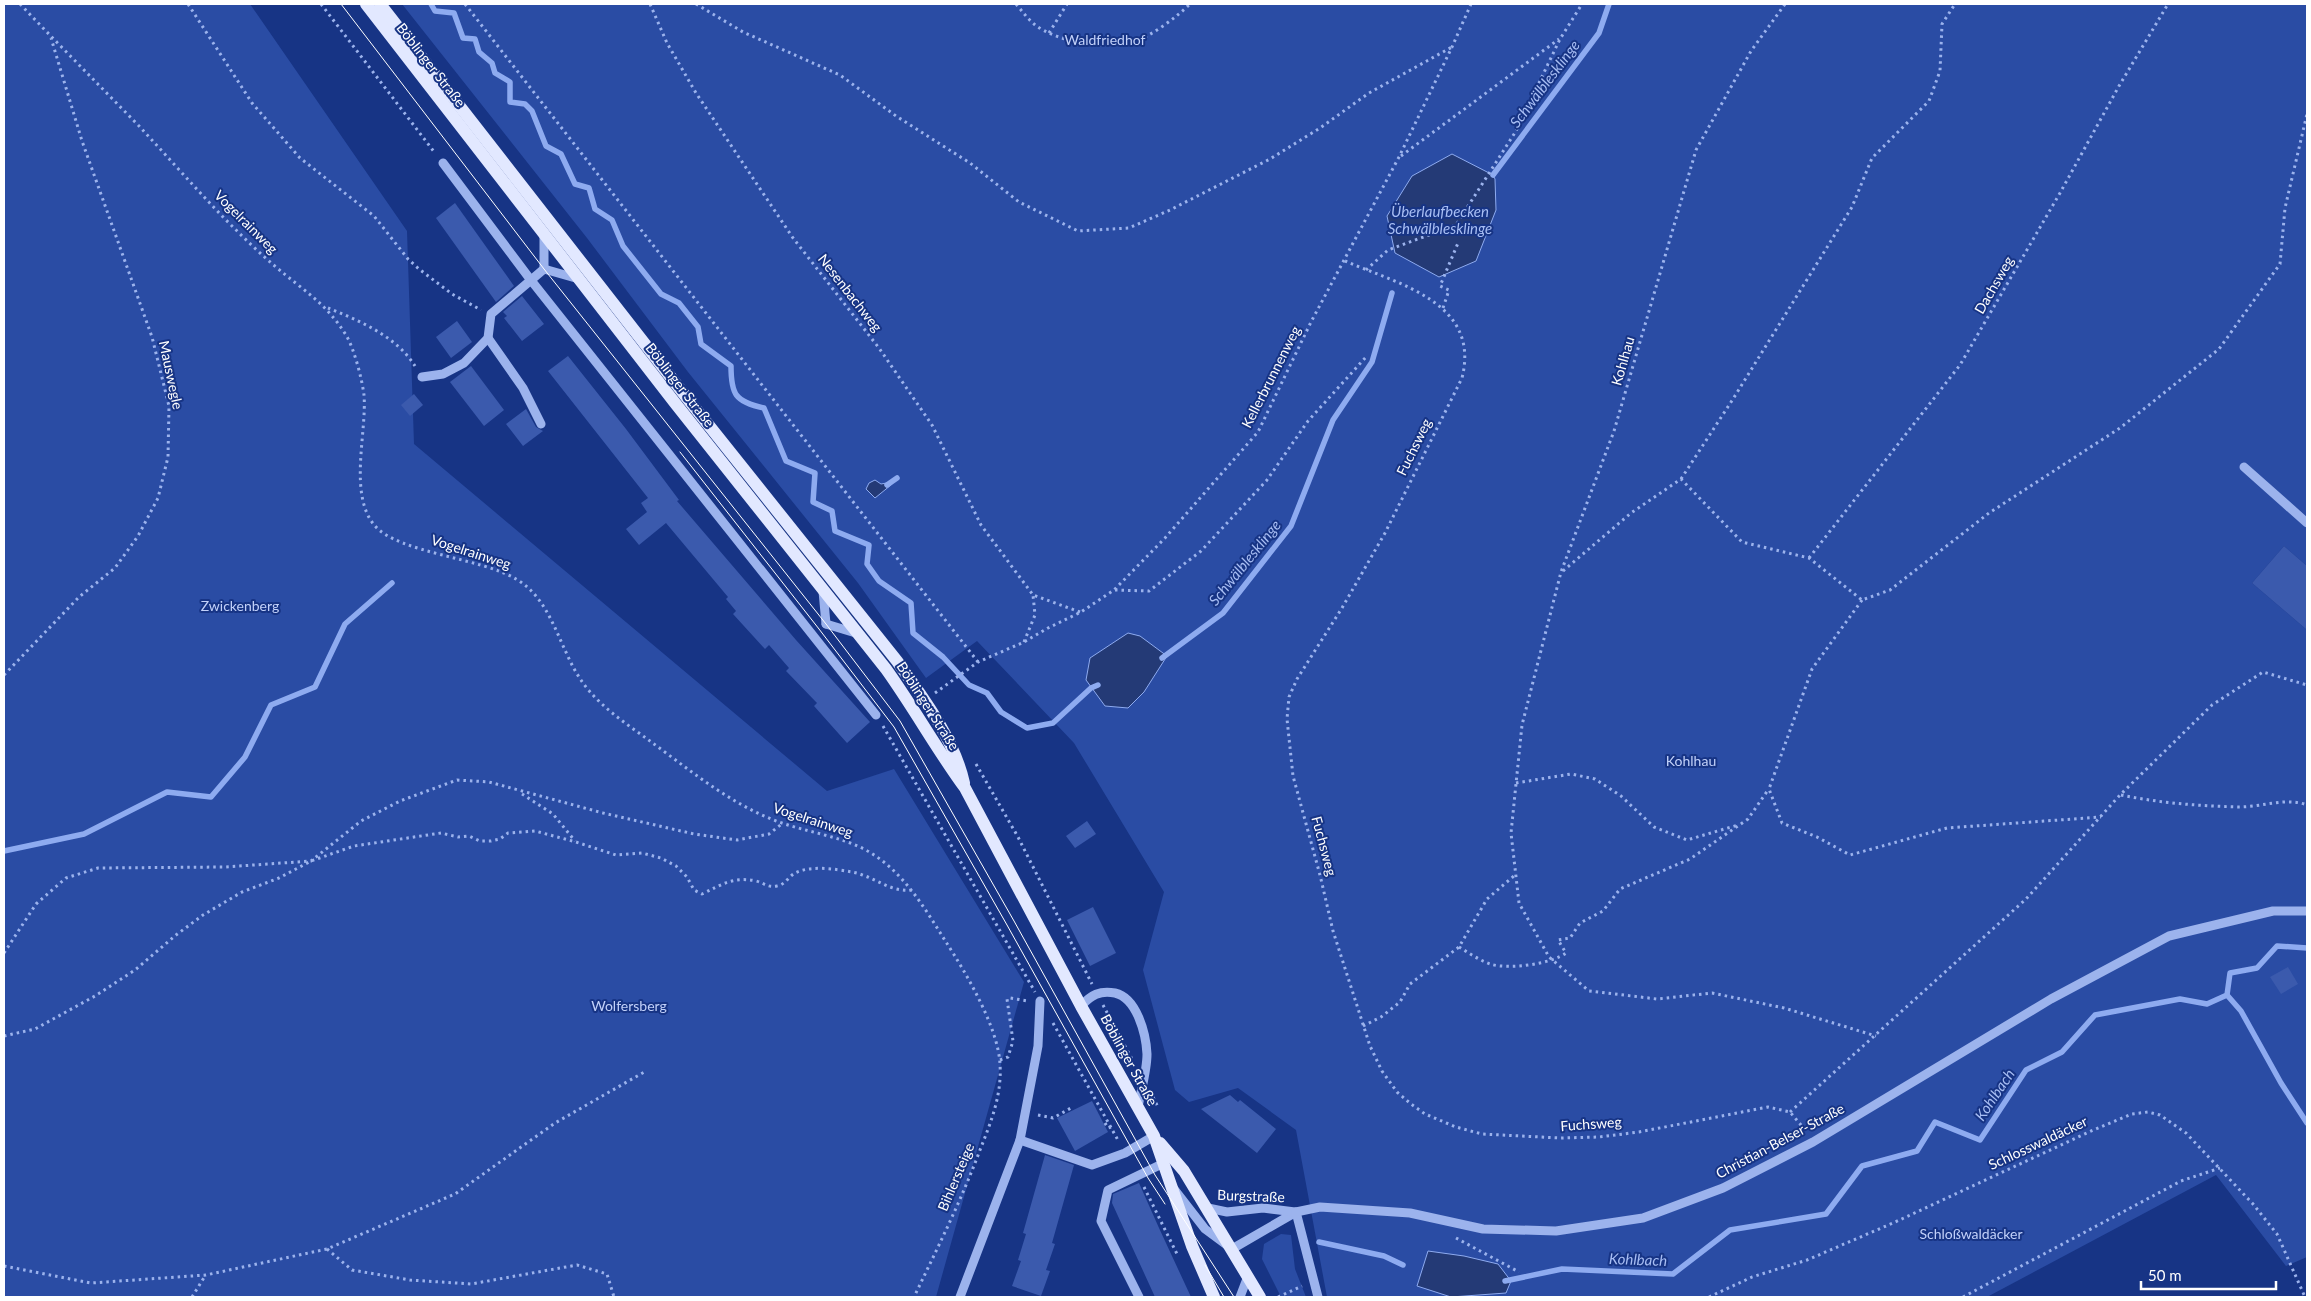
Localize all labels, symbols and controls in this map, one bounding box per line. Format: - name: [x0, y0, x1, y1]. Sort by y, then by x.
- street label: Böblinger Straße: [393, 19, 469, 110]
- park label: Waldfriedhof: [1065, 31, 1146, 48]
- water label: Schwälblesklinge: [1506, 36, 1583, 131]
- street label: Vogelrainweg: [211, 186, 282, 257]
- water label: Überlaufbecken Schwälblesklinge: [1388, 202, 1492, 237]
- street label: Nesenbachweg: [815, 250, 886, 335]
- street label: Dachsweg: [1970, 253, 2017, 317]
- street label: Kellerbrunnenweg: [1237, 323, 1304, 431]
- street label: Kohlhau: [1607, 334, 1638, 387]
- street label: Mauswegle: [156, 339, 187, 411]
- street label: Böblinger Straße: [642, 339, 718, 430]
- street label: Fuchsweg: [1392, 415, 1435, 478]
- water label: Schwälblesklinge: [1204, 516, 1284, 609]
- street label: Vogelrainweg: [429, 531, 513, 572]
- park label: Zwickenberg: [201, 597, 279, 614]
- street label: Böblinger Straße: [894, 658, 963, 753]
- park label: Kohlhau: [1666, 752, 1716, 769]
- street label: Vogelrainweg: [771, 799, 855, 840]
- street label: Fuchsweg: [1308, 814, 1341, 878]
- park label: Wolfersberg: [591, 997, 667, 1014]
- street label: Böblinger Straße: [1097, 1011, 1162, 1108]
- water label: Kohlbach: [1970, 1065, 2018, 1124]
- street label: Christian-Belser-Straße: [1713, 1099, 1847, 1182]
- street label: Schlosswaldäcker: [1986, 1112, 2090, 1173]
- street label: Fuchsweg: [1560, 1113, 1622, 1134]
- street label: Bihlersteige: [934, 1140, 977, 1213]
- street label: Burgstraße: [1217, 1186, 1285, 1205]
- park label: Schloßwaldäcker: [1919, 1225, 2023, 1242]
- water label: Kohlbach: [1609, 1249, 1667, 1269]
- scale bar: [2141, 1258, 2276, 1290]
- text: 50 m: [2148, 1266, 2182, 1284]

